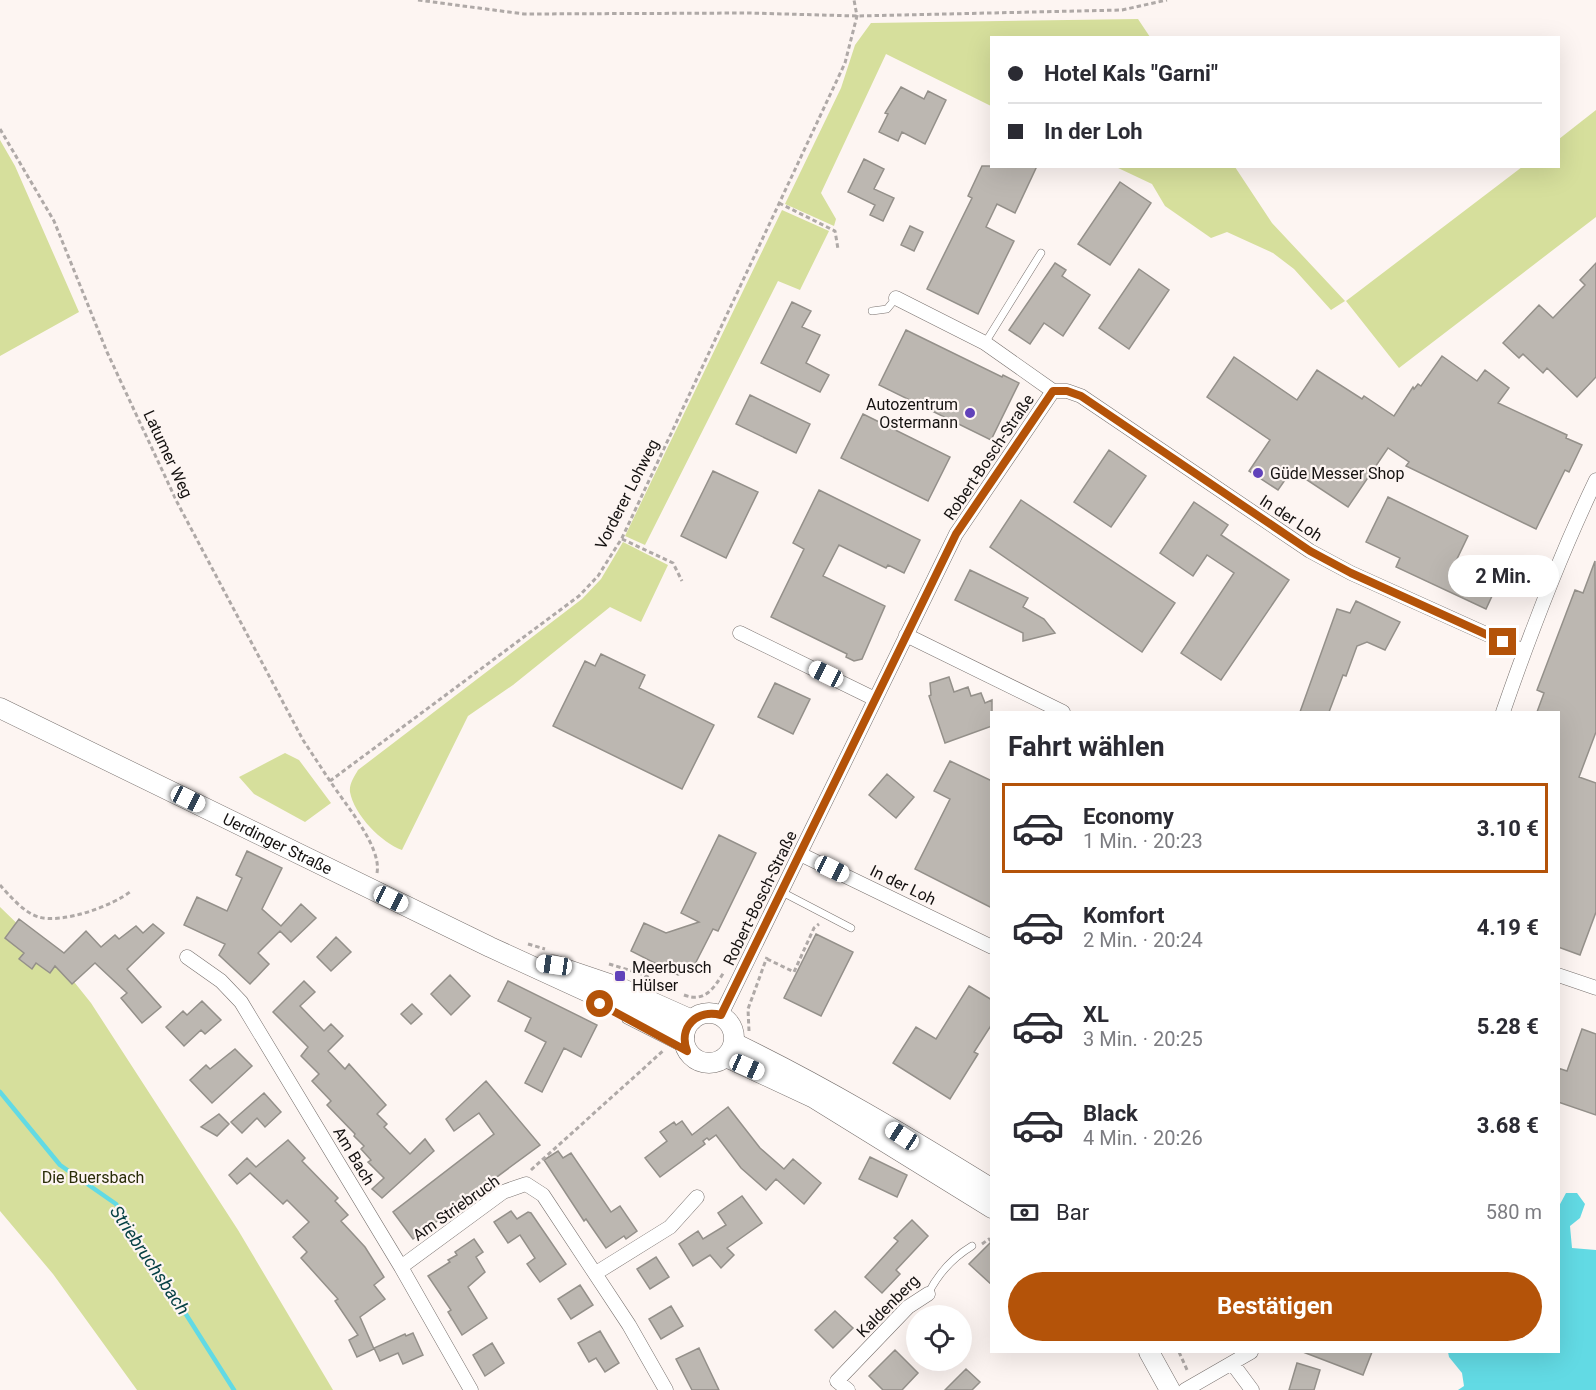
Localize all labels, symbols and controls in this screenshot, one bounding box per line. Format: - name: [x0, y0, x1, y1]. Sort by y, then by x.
- text: Hotel Kals "Garni": [1044, 61, 1218, 86]
- text: In der Loh: [1044, 119, 1143, 144]
- street label: Robert-Bosch-Straße: [940, 391, 1038, 523]
- place label: Autozentrum Ostermann: [866, 395, 958, 432]
- marker: Autozentrum Ostermann: [963, 406, 977, 420]
- street label: Latumer Weg: [139, 407, 197, 501]
- street label: Vorderer Lohweg: [591, 436, 663, 552]
- place label: Güde Messer Shop: [1270, 464, 1404, 483]
- marker: Güde Messer Shop: [1251, 466, 1265, 480]
- street label: In der Loh: [1256, 491, 1326, 545]
- callout: 2 Min.: [1448, 555, 1558, 597]
- text: 2 Min.: [1475, 564, 1532, 588]
- route end: [1489, 628, 1516, 655]
- car: [806, 658, 846, 690]
- text: Fahrt wählen: [1008, 731, 1165, 763]
- car: [168, 783, 208, 815]
- icon: car: [1011, 801, 1065, 855]
- text: Economy: [1083, 804, 1174, 829]
- street label: Uerdinger Straße: [220, 809, 336, 878]
- text: 3.10 €: [1477, 816, 1539, 841]
- street label: Robert-Bosch-Straße: [719, 828, 801, 968]
- text: 1 Min. · 20:23: [1083, 829, 1203, 853]
- car: [812, 853, 852, 885]
- street label: In der Loh: [867, 861, 939, 909]
- car: [371, 883, 411, 915]
- icon: car: [1011, 900, 1065, 954]
- text: Komfort: [1083, 903, 1165, 928]
- text: 4.19 €: [1477, 915, 1539, 940]
- text: 2 Min. · 20:24: [1083, 928, 1203, 952]
- car: [535, 954, 573, 976]
- place label: Meerbusch Hülser: [632, 958, 712, 995]
- marker: Meerbusch Hülser: [613, 969, 627, 983]
- route start: [586, 990, 613, 1017]
- icon: car: [1011, 999, 1065, 1053]
- text: XL: [1083, 1002, 1109, 1027]
- text: 5.28 €: [1477, 1014, 1539, 1039]
- text: 3 Min. · 20:25: [1083, 1027, 1203, 1051]
- car: [727, 1051, 767, 1083]
- icon: car: [1011, 1098, 1065, 1152]
- text: Black: [1083, 1101, 1138, 1126]
- text: 3.68 €: [1477, 1113, 1539, 1138]
- car: [882, 1119, 922, 1153]
- street label: Am Bach: [329, 1124, 379, 1188]
- text: 4 Min. · 20:26: [1083, 1126, 1203, 1150]
- park label: Die Buersbach: [42, 1168, 144, 1187]
- street label: Am Striebruch: [409, 1171, 503, 1245]
- icon: cash: [1008, 1196, 1041, 1229]
- text: Bar: [1056, 1200, 1089, 1225]
- text: 580 m: [1486, 1200, 1542, 1224]
- water label: Striebruchsbach: [106, 1202, 194, 1318]
- street label: Kaldenberg: [853, 1271, 923, 1341]
- button: Bestätigen: [1008, 1272, 1542, 1341]
- map controls: [906, 1305, 972, 1371]
- button: locate: [906, 1305, 972, 1371]

